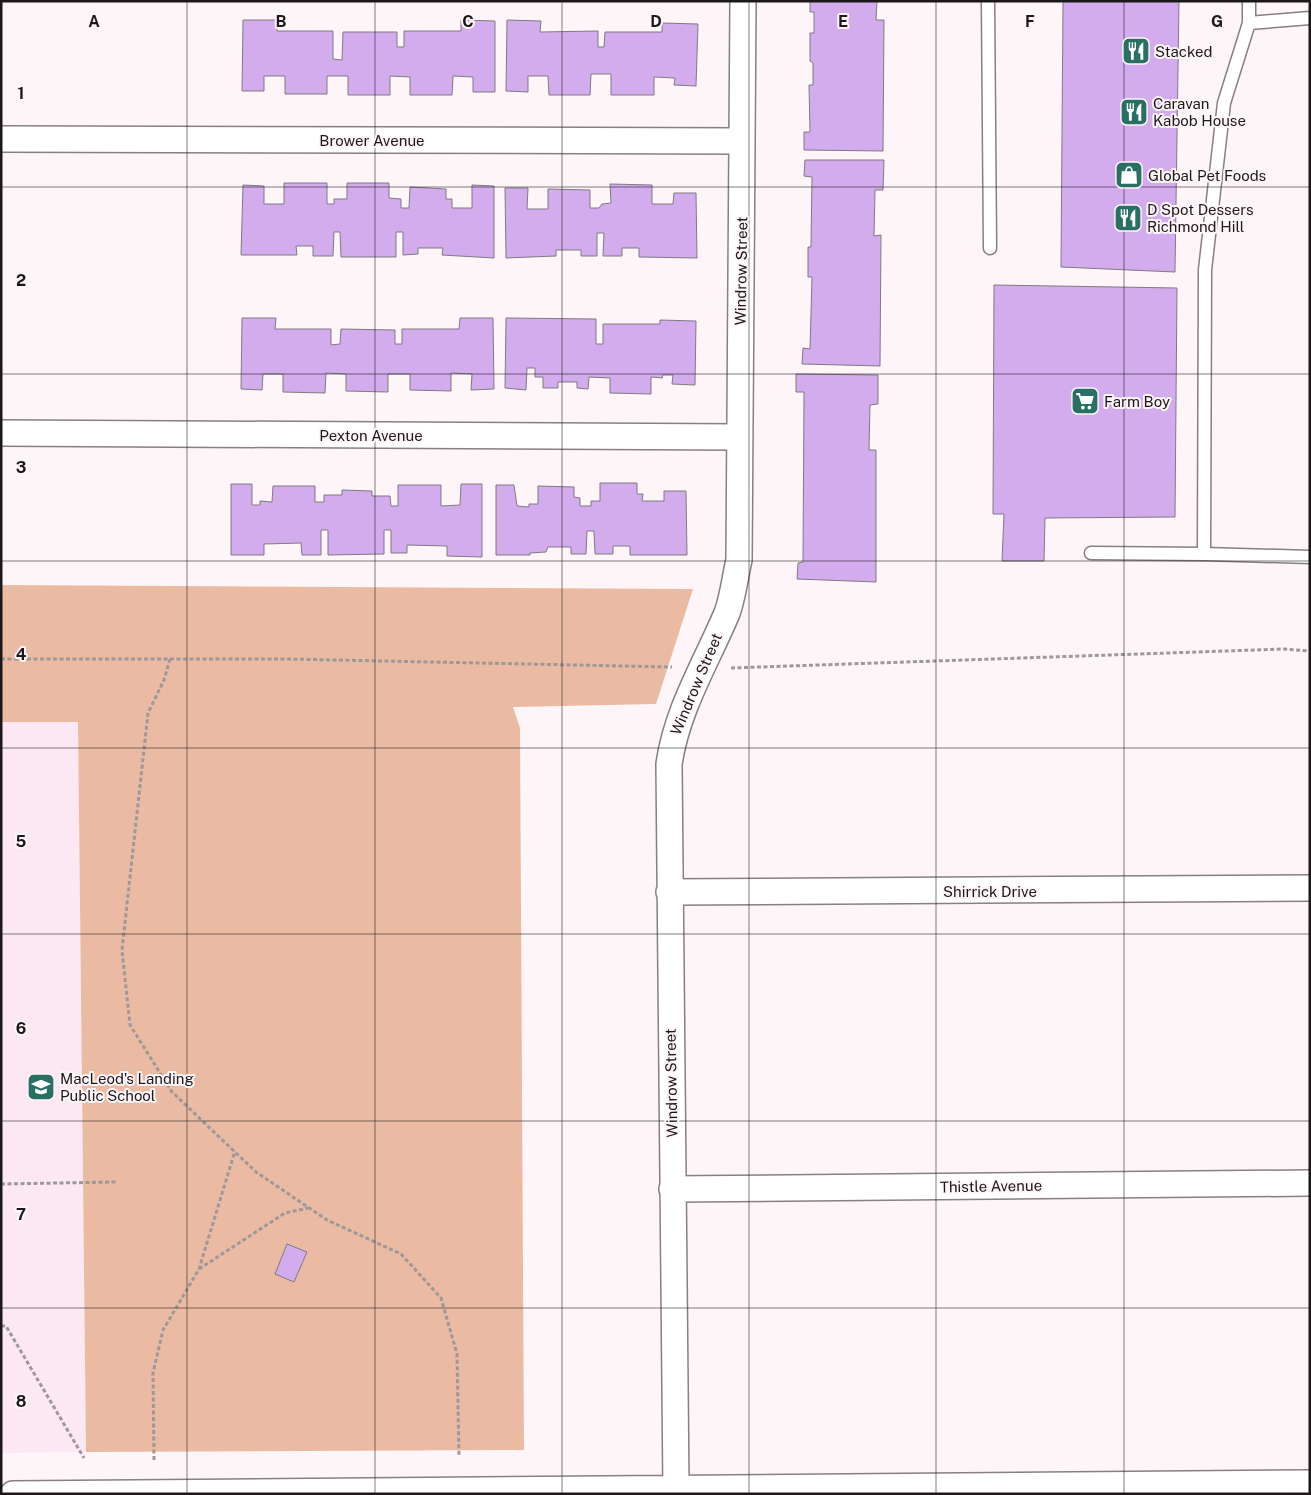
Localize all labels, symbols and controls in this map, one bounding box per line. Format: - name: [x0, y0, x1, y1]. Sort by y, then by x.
- text: A: [88, 12, 100, 31]
- text: B: [276, 12, 287, 31]
- text: C: [462, 12, 474, 31]
- text: D: [650, 12, 662, 31]
- text: E: [838, 12, 848, 31]
- text: F: [1025, 12, 1035, 31]
- text: G: [1211, 12, 1223, 31]
- restaurant icon: Stacked: [1121, 36, 1151, 66]
- place label: Stacked: [1155, 43, 1212, 60]
- text: 1: [18, 84, 24, 103]
- place label: Caravan Kabob House: [1153, 95, 1246, 129]
- restaurant icon: Caravan Kabob House: [1119, 97, 1149, 127]
- street label: Brower Avenue: [319, 132, 425, 149]
- shop icon: Global Pet Foods: [1114, 160, 1144, 190]
- place label: Global Pet Foods: [1148, 167, 1266, 184]
- place label: D Spot Dessers Richmond Hill: [1147, 201, 1254, 235]
- restaurant icon: D Spot Dessers Richmond Hill: [1113, 203, 1143, 233]
- street label: Windrow Street: [732, 216, 750, 326]
- text: 2: [16, 271, 26, 290]
- supermarket icon: Farm Boy: [1070, 386, 1100, 416]
- place label: Farm Boy: [1104, 393, 1170, 410]
- street label: Pexton Avenue: [319, 427, 423, 444]
- text: 3: [16, 458, 26, 477]
- street label: Windrow Street: [667, 630, 725, 738]
- text: 4: [16, 645, 27, 664]
- text: 5: [16, 832, 27, 851]
- street label: Shirrick Drive: [943, 883, 1037, 900]
- text: 6: [16, 1019, 26, 1038]
- street label: Windrow Street: [662, 1028, 680, 1138]
- place label: MacLeod's Landing Public School: [60, 1070, 194, 1104]
- school or university icon: MacLeod's Landing Public School: [26, 1072, 56, 1102]
- street label: Thistle Avenue: [940, 1177, 1042, 1195]
- text: 7: [16, 1205, 26, 1224]
- text: 8: [16, 1392, 27, 1411]

